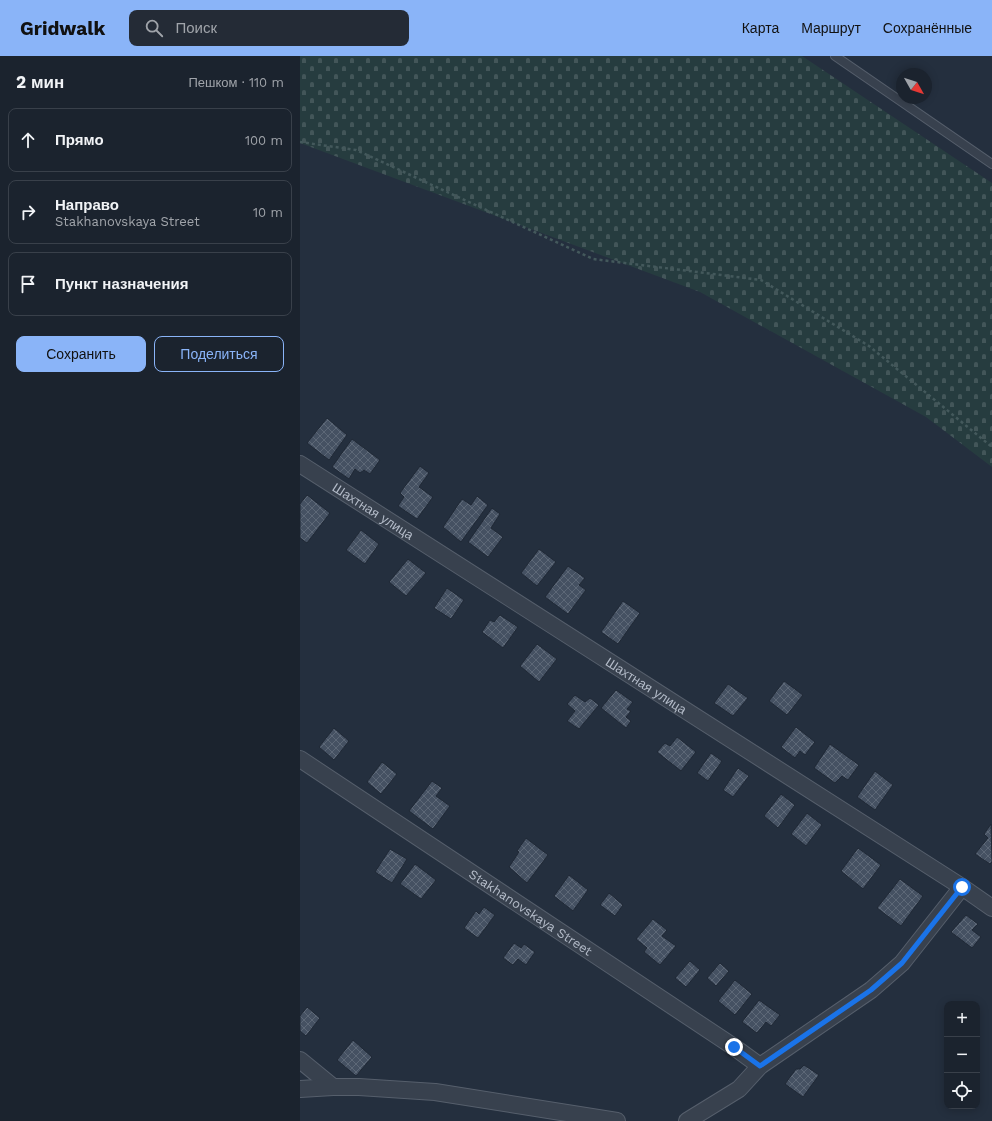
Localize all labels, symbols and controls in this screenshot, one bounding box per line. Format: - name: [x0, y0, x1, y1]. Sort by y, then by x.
- search box: [129, 10, 409, 46]
- text: Gridwalk: [20, 17, 105, 40]
- icon: search: [143, 17, 165, 39]
- text: Поиск: [175, 19, 217, 37]
- text: Карта: [742, 20, 779, 36]
- text: Маршрут: [801, 20, 861, 36]
- text: Сохранённые: [883, 20, 972, 36]
- north arrow: [896, 68, 932, 104]
- text: 2 мин: [16, 72, 64, 92]
- text: Пешком · 110 m: [188, 75, 284, 90]
- icon: ahead: [17, 129, 39, 151]
- text: Прямо: [55, 131, 104, 149]
- text: 100 m: [245, 133, 283, 148]
- text: Направо: [55, 196, 119, 214]
- icon: right: [17, 201, 39, 223]
- text: 10 m: [253, 205, 283, 220]
- text: Stakhanovskaya Street: [55, 214, 200, 229]
- icon: arrive: [17, 273, 39, 295]
- text: Пункт назначения: [55, 275, 188, 293]
- button: Сохранить: [16, 336, 146, 372]
- button: Поделиться: [154, 336, 284, 372]
- street label: Шахтная улица: [330, 480, 417, 543]
- street label: Шахтная улица: [603, 654, 690, 718]
- street label: Stakhanovskaya Street: [466, 866, 595, 959]
- route start: [953, 878, 971, 896]
- map controls: [944, 1001, 980, 1109]
- button: +: [944, 1001, 980, 1037]
- button: −: [944, 1037, 980, 1073]
- route end: [725, 1038, 743, 1056]
- button: locate: [944, 1073, 980, 1109]

